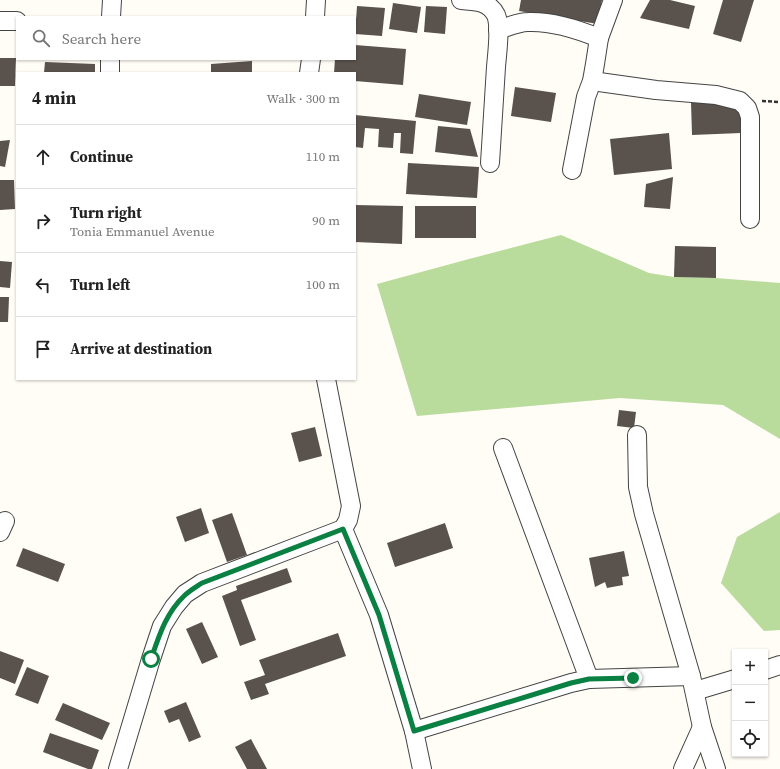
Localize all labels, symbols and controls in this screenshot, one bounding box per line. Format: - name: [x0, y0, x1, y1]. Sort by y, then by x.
- search box: [16, 16, 356, 60]
- icon: search: [30, 27, 52, 49]
- text: Search here: [62, 28, 141, 49]
- text: 4 min: [32, 86, 76, 110]
- text: Walk · 300 m: [267, 90, 340, 107]
- icon: ahead: [32, 146, 54, 168]
- text: Continue: [70, 146, 133, 167]
- text: 110 m: [306, 148, 340, 165]
- text: Turn right: [70, 202, 142, 223]
- icon: right: [32, 210, 54, 232]
- text: 90 m: [312, 212, 340, 229]
- text: Tonia Emmanuel Avenue: [70, 223, 215, 240]
- icon: left: [32, 274, 54, 296]
- text: Turn left: [70, 274, 130, 295]
- text: 100 m: [306, 276, 340, 293]
- icon: arrive: [32, 338, 54, 360]
- text: Arrive at destination: [70, 338, 212, 359]
- map controls: [732, 649, 768, 757]
- button: +: [732, 649, 768, 685]
- route start: [142, 650, 160, 668]
- route end: [624, 669, 642, 687]
- button: −: [732, 685, 768, 721]
- button: locate: [732, 721, 768, 757]

